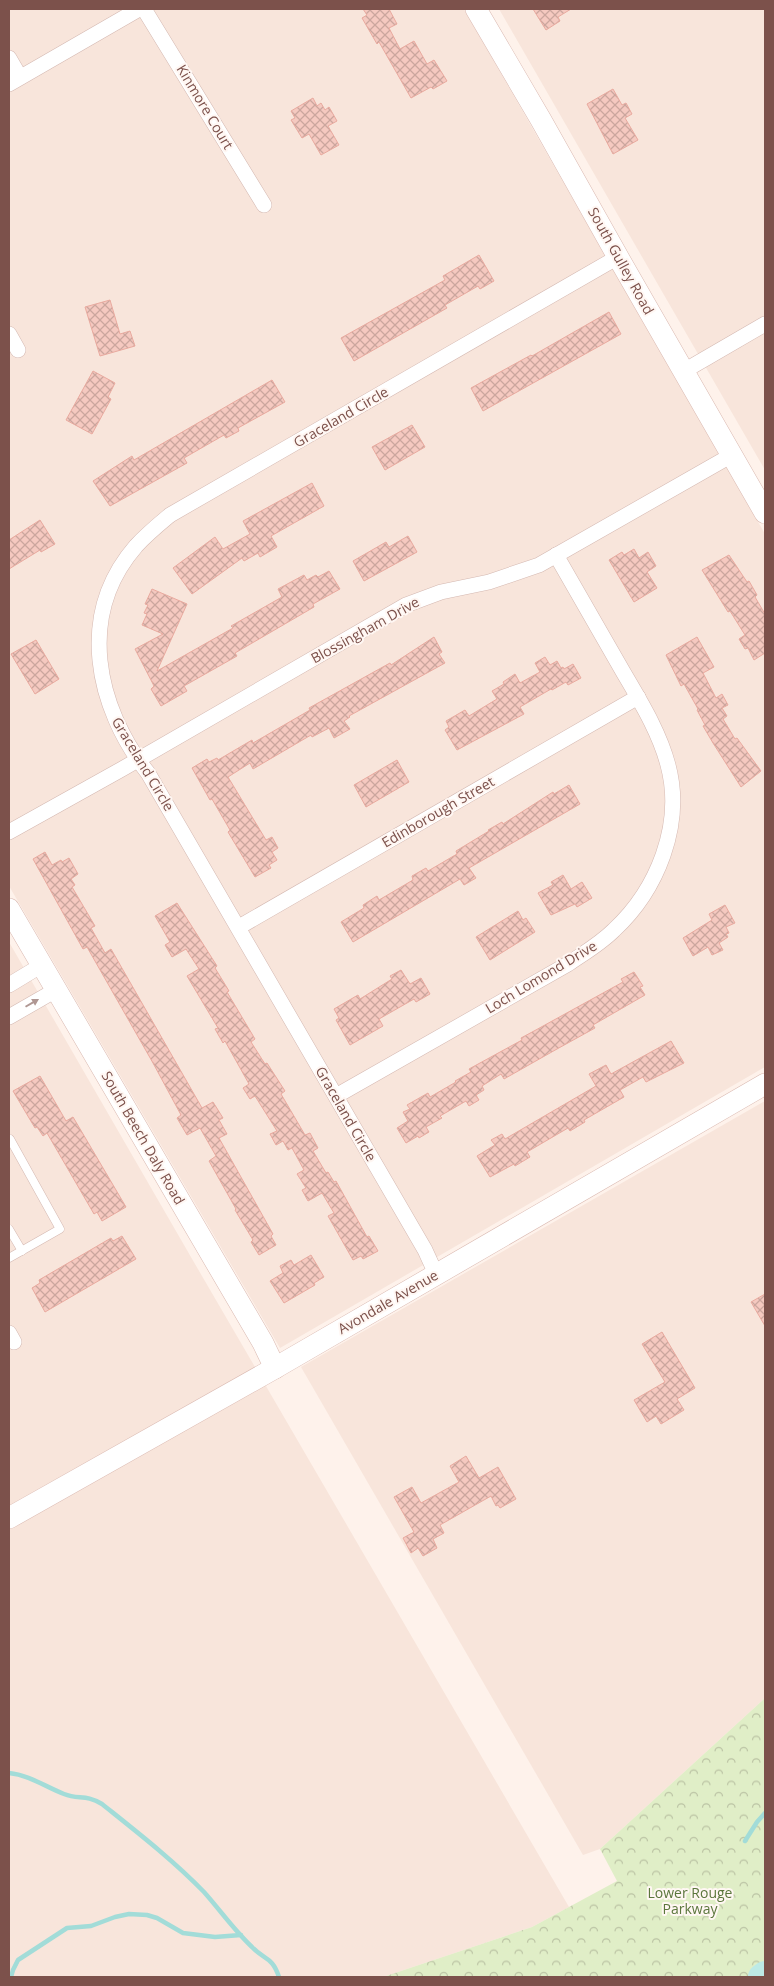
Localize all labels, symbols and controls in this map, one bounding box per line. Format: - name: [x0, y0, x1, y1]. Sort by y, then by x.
- street label: Kinmore Court: [173, 61, 238, 153]
- street label: South Gulley Road: [584, 204, 659, 318]
- street label: Graceland Circle: [290, 382, 392, 451]
- street label: Blossingham Drive: [307, 592, 423, 667]
- street label: Graceland Circle: [108, 713, 179, 814]
- street label: Edinborough Street: [378, 772, 498, 852]
- street label: Loch Lomond Drive: [481, 936, 600, 1017]
- one-way arrow: [25, 999, 40, 1007]
- street label: Graceland Circle: [312, 1063, 381, 1165]
- street label: South Beech Daly Road: [97, 1068, 189, 1208]
- street label: Avondale Avenue: [334, 1265, 442, 1338]
- park label: Lower Rouge Parkway: [648, 1883, 733, 1918]

